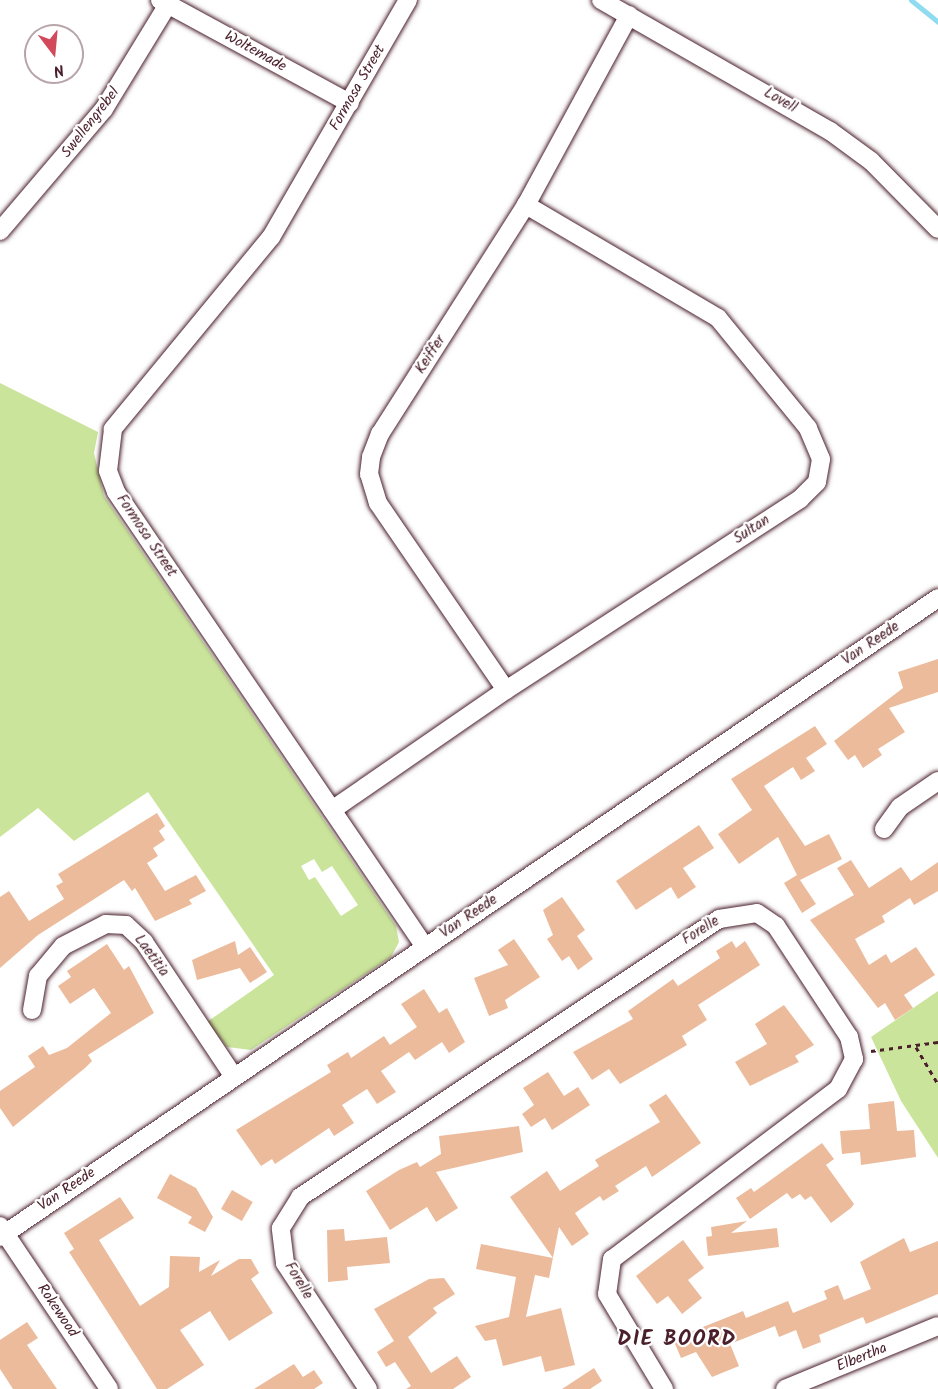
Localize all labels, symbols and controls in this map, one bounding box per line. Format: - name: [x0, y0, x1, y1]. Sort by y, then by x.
- north arrow: [24, 24, 84, 84]
- street label: Woltemade: [221, 28, 289, 76]
- street label: Formosa Street: [326, 42, 390, 134]
- text: N: [50, 56, 67, 83]
- street label: Swellengrebel: [58, 84, 124, 162]
- street label: Lovell: [760, 84, 800, 118]
- street label: Keiffer: [412, 332, 450, 378]
- street label: Formosa Street: [112, 491, 180, 581]
- street label: Sultan: [730, 512, 774, 548]
- street label: Van Reede: [839, 618, 903, 670]
- street label: Van Reede: [437, 891, 501, 943]
- street label: Forelle: [679, 913, 723, 949]
- street label: Laetitia: [130, 931, 172, 981]
- street label: Van Reede: [35, 1164, 99, 1216]
- street label: Forelle: [280, 1259, 316, 1303]
- street label: Rokewood: [33, 1281, 81, 1341]
- district label: DIE BOORD: [617, 1327, 737, 1353]
- street label: Elbertha: [834, 1340, 890, 1376]

